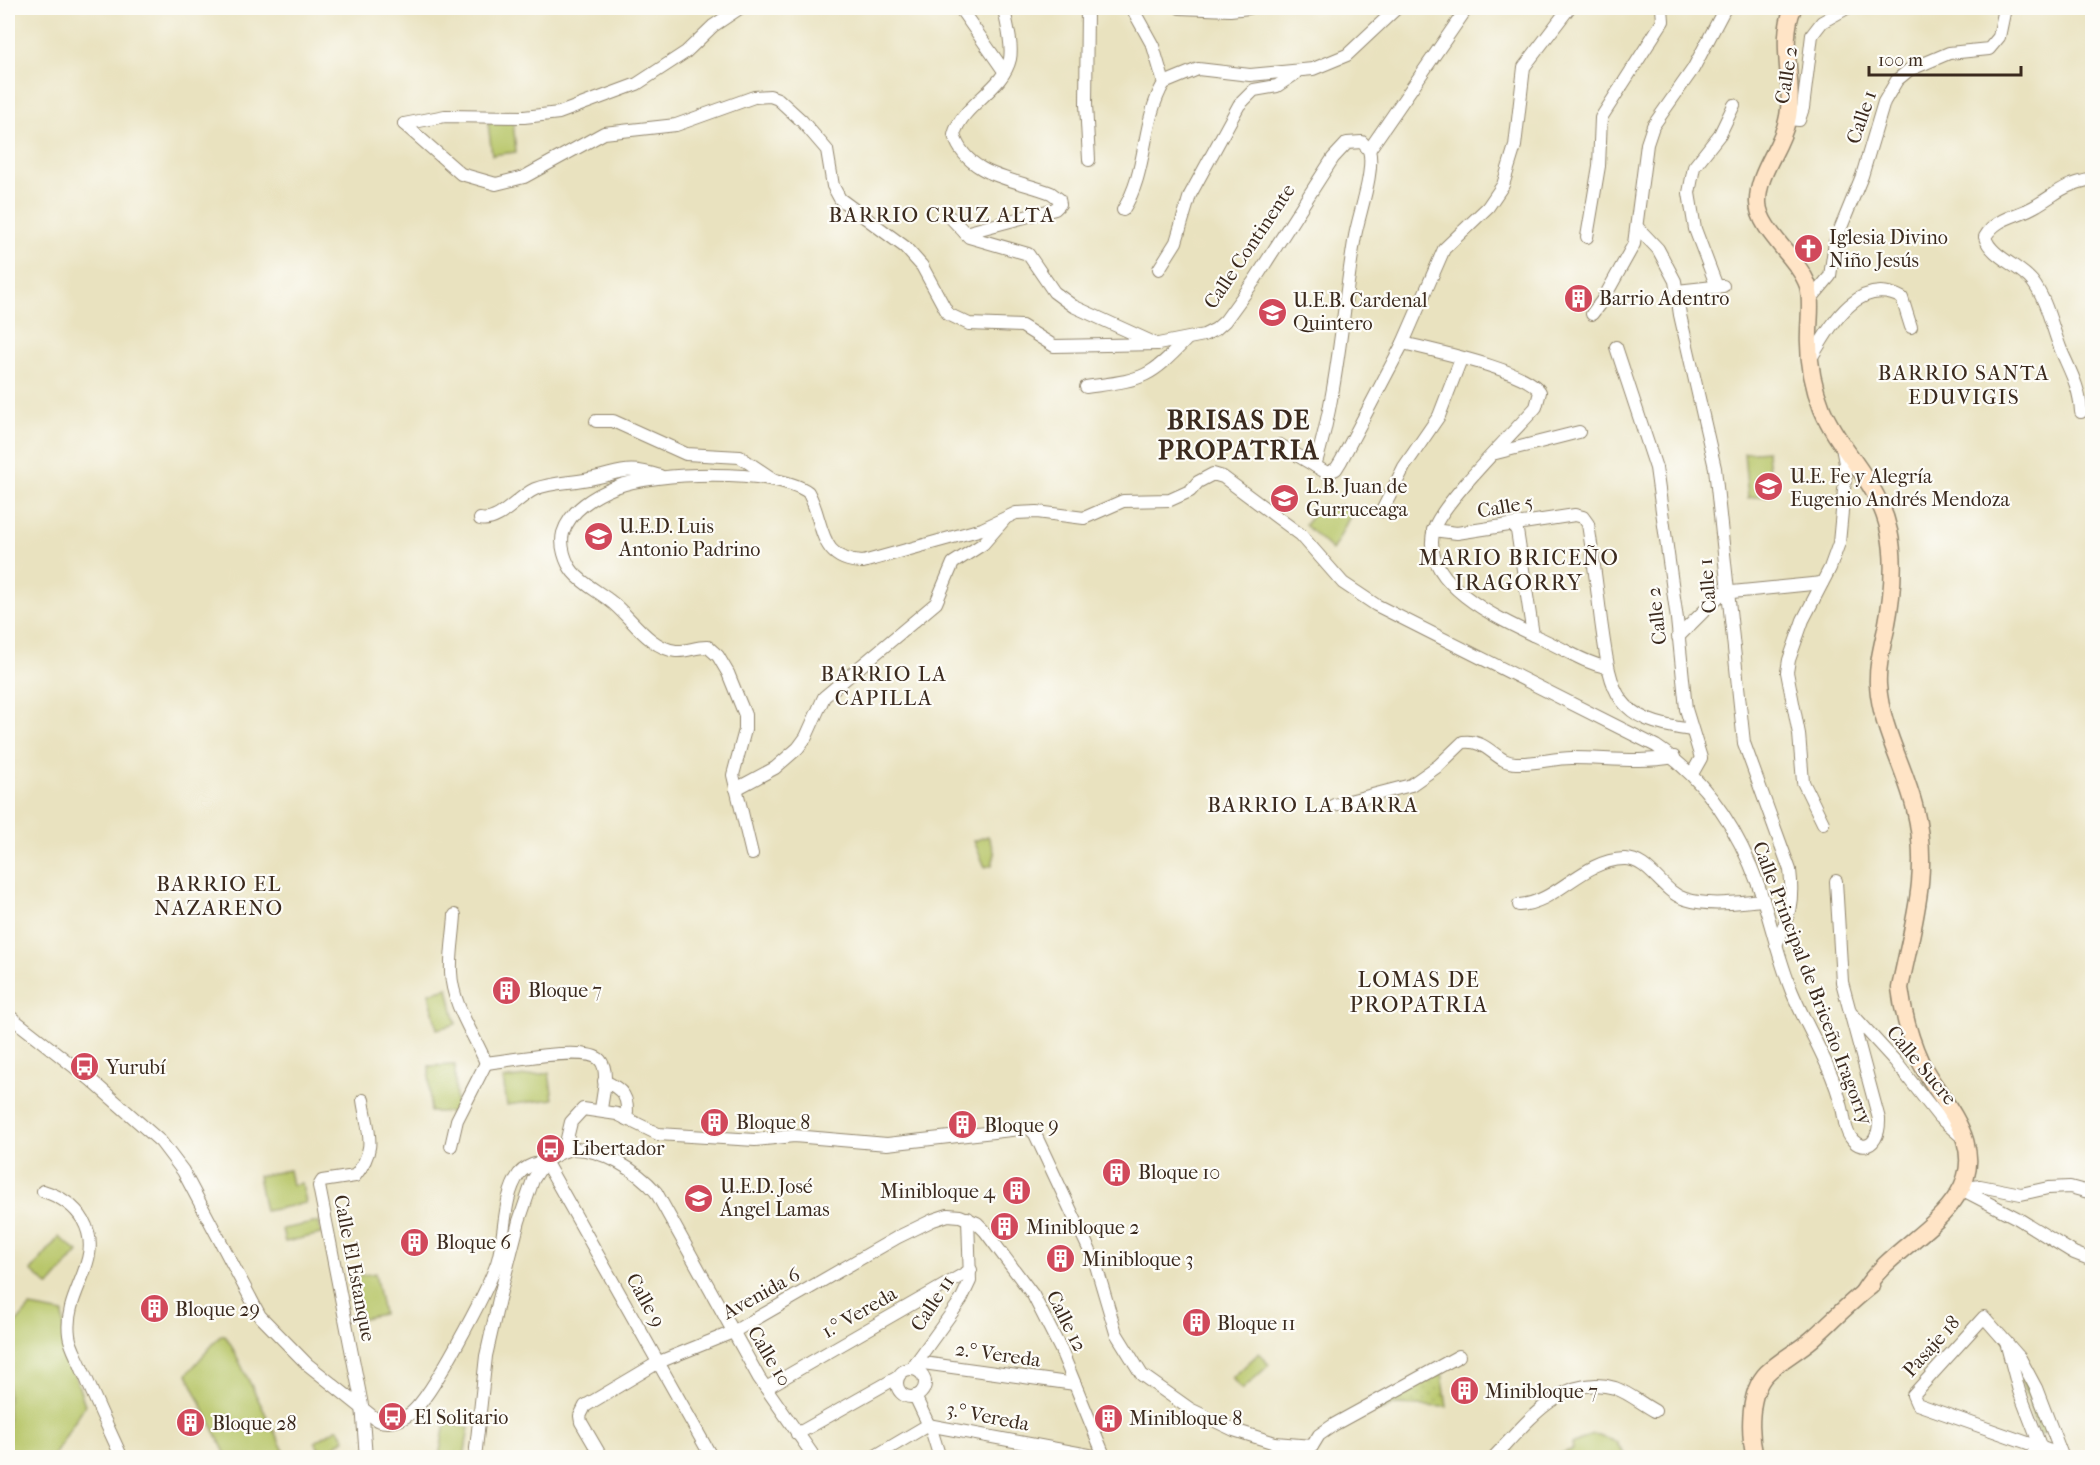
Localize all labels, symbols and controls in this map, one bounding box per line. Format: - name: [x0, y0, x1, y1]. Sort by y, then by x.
- scale bar: [1869, 39, 2020, 77]
- street label: Calle 2: [1771, 45, 1802, 106]
- text: 100 m: [1878, 50, 1923, 71]
- street label: Calle 1: [1842, 87, 1881, 147]
- street label: Calle Continente: [1199, 179, 1300, 313]
- district label: BARRIO CRUZ ALTA: [828, 203, 1056, 227]
- place label: Iglesia Divino Niño Jesús: [1829, 226, 1948, 272]
- church icon: Iglesia Divino Niño Jesús: [1792, 232, 1824, 264]
- building icon: Barrio Adentro: [1562, 282, 1594, 314]
- place label: Barrio Adentro: [1599, 287, 1729, 310]
- place label: U.E.B. Cardenal Quintero: [1293, 289, 1428, 335]
- school or university icon: U.E.B. Cardenal Quintero: [1256, 296, 1288, 328]
- district label: BARRIO SANTA EDUVIGIS: [1878, 361, 2050, 409]
- district label: BRISAS DE PROPATRIA: [1158, 405, 1320, 466]
- place label: U.E. Fe y Alegría Eugenio Andrés Mendoza: [1790, 465, 2011, 511]
- school or university icon: U.E. Fe y Alegría Eugenio Andrés Mendoza: [1753, 471, 1785, 503]
- place label: L.B. Juan de Gurruceaga: [1306, 475, 1408, 521]
- school or university icon: L.B. Juan de Gurruceaga: [1269, 482, 1301, 514]
- street label: Calle 5: [1475, 490, 1535, 523]
- place label: U.E.D. Luis Antonio Padrino: [618, 515, 760, 561]
- school or university icon: U.E.D. Luis Antonio Padrino: [582, 521, 614, 553]
- district label: MARIO BRICEÑO IRAGORRY: [1419, 544, 1619, 596]
- street label: Calle 1: [1694, 558, 1721, 614]
- street label: Calle 2: [1642, 586, 1671, 646]
- district label: BARRIO LA CAPILLA: [821, 662, 947, 710]
- district label: BARRIO LA BARRA: [1207, 793, 1419, 817]
- street label: Calle Principal de Briceño Iragorry: [1748, 838, 1878, 1129]
- district label: BARRIO EL NAZARENO: [154, 872, 284, 920]
- district label: LOMAS DE PROPATRIA: [1349, 967, 1489, 1018]
- building icon: Bloque 7: [491, 974, 523, 1006]
- place label: Bloque 7: [528, 979, 602, 1002]
- street label: Calle Sucre: [1882, 1021, 1961, 1110]
- bus stop icon: Yurubí: [69, 1051, 101, 1083]
- place label: Yurubí: [105, 1056, 167, 1079]
- building icon: Bloque 8: [699, 1106, 731, 1138]
- building icon: Bloque 9: [947, 1109, 979, 1141]
- place label: Bloque 8: [736, 1111, 810, 1134]
- place label: Bloque 9: [984, 1114, 1059, 1137]
- bus stop icon: Libertador: [535, 1132, 567, 1164]
- place label: Libertador: [572, 1137, 665, 1160]
- building icon: Bloque 10: [1101, 1156, 1133, 1188]
- place label: Bloque 10: [1138, 1161, 1220, 1184]
- place label: U.E.D. José Ángel Lamas: [719, 1175, 830, 1221]
- building icon: Minibloque 4: [1000, 1175, 1032, 1207]
- place label: Minibloque 4: [880, 1180, 996, 1203]
- school or university icon: U.E.D. José Ángel Lamas: [683, 1182, 715, 1214]
- street label: Calle El Estanque: [329, 1193, 380, 1343]
- building icon: Minibloque 2: [989, 1211, 1021, 1243]
- place label: Minibloque 2: [1026, 1216, 1139, 1239]
- building icon: Bloque 6: [399, 1226, 431, 1258]
- place label: Bloque 6: [436, 1231, 511, 1254]
- building icon: Minibloque 3: [1045, 1243, 1077, 1275]
- place label: Minibloque 3: [1082, 1248, 1193, 1271]
- street label: Avenida 6: [718, 1263, 804, 1325]
- street label: Calle 9: [621, 1269, 670, 1331]
- street label: Calle 11: [906, 1271, 959, 1336]
- street label: 1.° Vereda: [818, 1281, 901, 1343]
- street label: Calle 12: [1042, 1287, 1092, 1356]
- building icon: Bloque 29: [138, 1293, 170, 1325]
- place label: Bloque 29: [175, 1298, 260, 1321]
- building icon: Bloque 11: [1180, 1307, 1212, 1339]
- street label: Pasaje 18: [1898, 1311, 1965, 1382]
- place label: Bloque 11: [1217, 1312, 1296, 1335]
- street label: Calle 10: [743, 1322, 796, 1390]
- street label: 2.° Vereda: [954, 1337, 1043, 1372]
- building icon: Minibloque 7: [1448, 1375, 1480, 1407]
- place label: Minibloque 7: [1485, 1380, 1598, 1403]
- street label: 3.° Vereda: [945, 1397, 1032, 1436]
- bus stop icon: El Solitario: [377, 1401, 409, 1433]
- building icon: Minibloque 8: [1092, 1402, 1124, 1434]
- place label: El Solitario: [414, 1406, 508, 1429]
- building icon: Bloque 28: [175, 1407, 207, 1439]
- place label: Minibloque 8: [1129, 1407, 1242, 1430]
- place label: Bloque 28: [212, 1412, 297, 1435]

